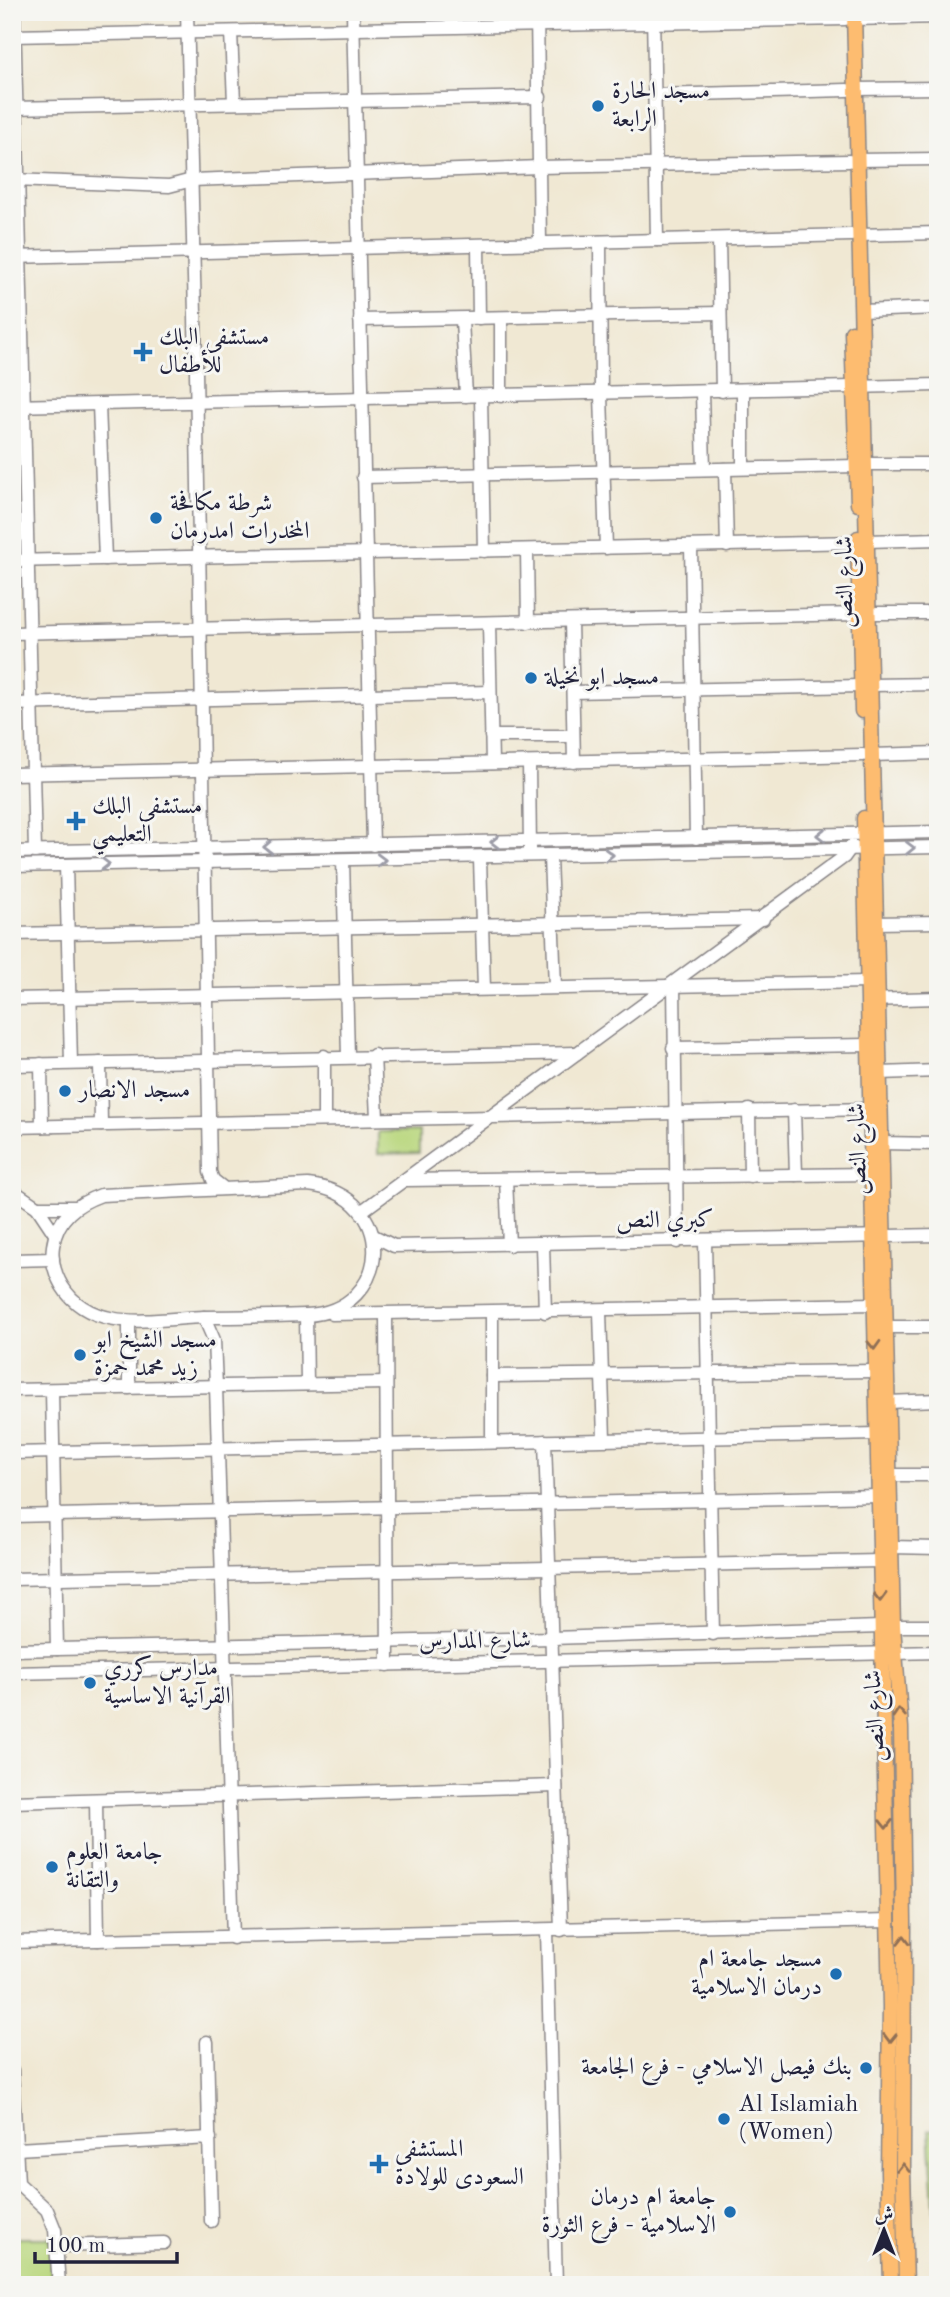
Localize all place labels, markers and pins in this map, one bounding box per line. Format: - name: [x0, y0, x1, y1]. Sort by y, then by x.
- place label: مسجد الحارة الرابعة: [612, 80, 710, 132]
- marker: مسجد الحارة الرابعة: [590, 98, 606, 114]
- place label: مستشفى البلك للأطفال: [159, 326, 269, 378]
- marker: مستشفى البلك للأطفال: [133, 342, 153, 362]
- place label: شرطة مكافحة المخدرات امدرمان: [170, 490, 309, 544]
- marker: شرطة مكافحة المخدرات امدرمان: [148, 510, 164, 526]
- place label: مسجد ابو نخيلة: [544, 666, 659, 691]
- marker: مسجد ابو نخيلة: [523, 670, 539, 686]
- place label: مستشفى البلك التعليمي: [92, 795, 202, 856]
- marker: مستشفى البلك التعليمي: [66, 811, 86, 831]
- place label: مسجد الانصار: [77, 1079, 190, 1103]
- marker: مسجد الانصار: [57, 1083, 73, 1099]
- place label: مسجد الشيخ ابو زيد محمد حمزة: [92, 1329, 217, 1382]
- marker: مسجد الشيخ ابو زيد محمد حمزة: [72, 1347, 88, 1363]
- place label: مدارس كرري القرآنية الاساسية: [104, 1654, 231, 1710]
- marker: مدارس كرري القرآنية الاساسية: [82, 1675, 98, 1691]
- place label: جامعة العلوم والتقانة: [66, 1841, 163, 1893]
- marker: جامعة العلوم والتقانة: [44, 1859, 60, 1875]
- place label: مسجد جامعة ام درمان الاسلامية: [691, 1948, 822, 2000]
- marker: مسجد جامعة ام درمان الاسلامية: [828, 1966, 844, 1982]
- place label: بنك فيصل الاسلامي - فرع الجامعة: [581, 2055, 852, 2086]
- marker: بنك فيصل الاسلامي - فرع الجامعة: [858, 2060, 874, 2076]
- place label: Al Islamiah (Women): [738, 2093, 858, 2145]
- marker: Al Islamiah (Women): [716, 2111, 732, 2127]
- place label: المستشفى السعودى للولادة: [395, 2138, 524, 2191]
- marker: المستشفى السعودى للولادة: [369, 2154, 389, 2174]
- place label: جامعة ام درمان الاسلامية - فرع الثورة: [542, 2186, 716, 2244]
- marker: جامعة ام درمان الاسلامية - فرع الثورة: [722, 2204, 738, 2220]

